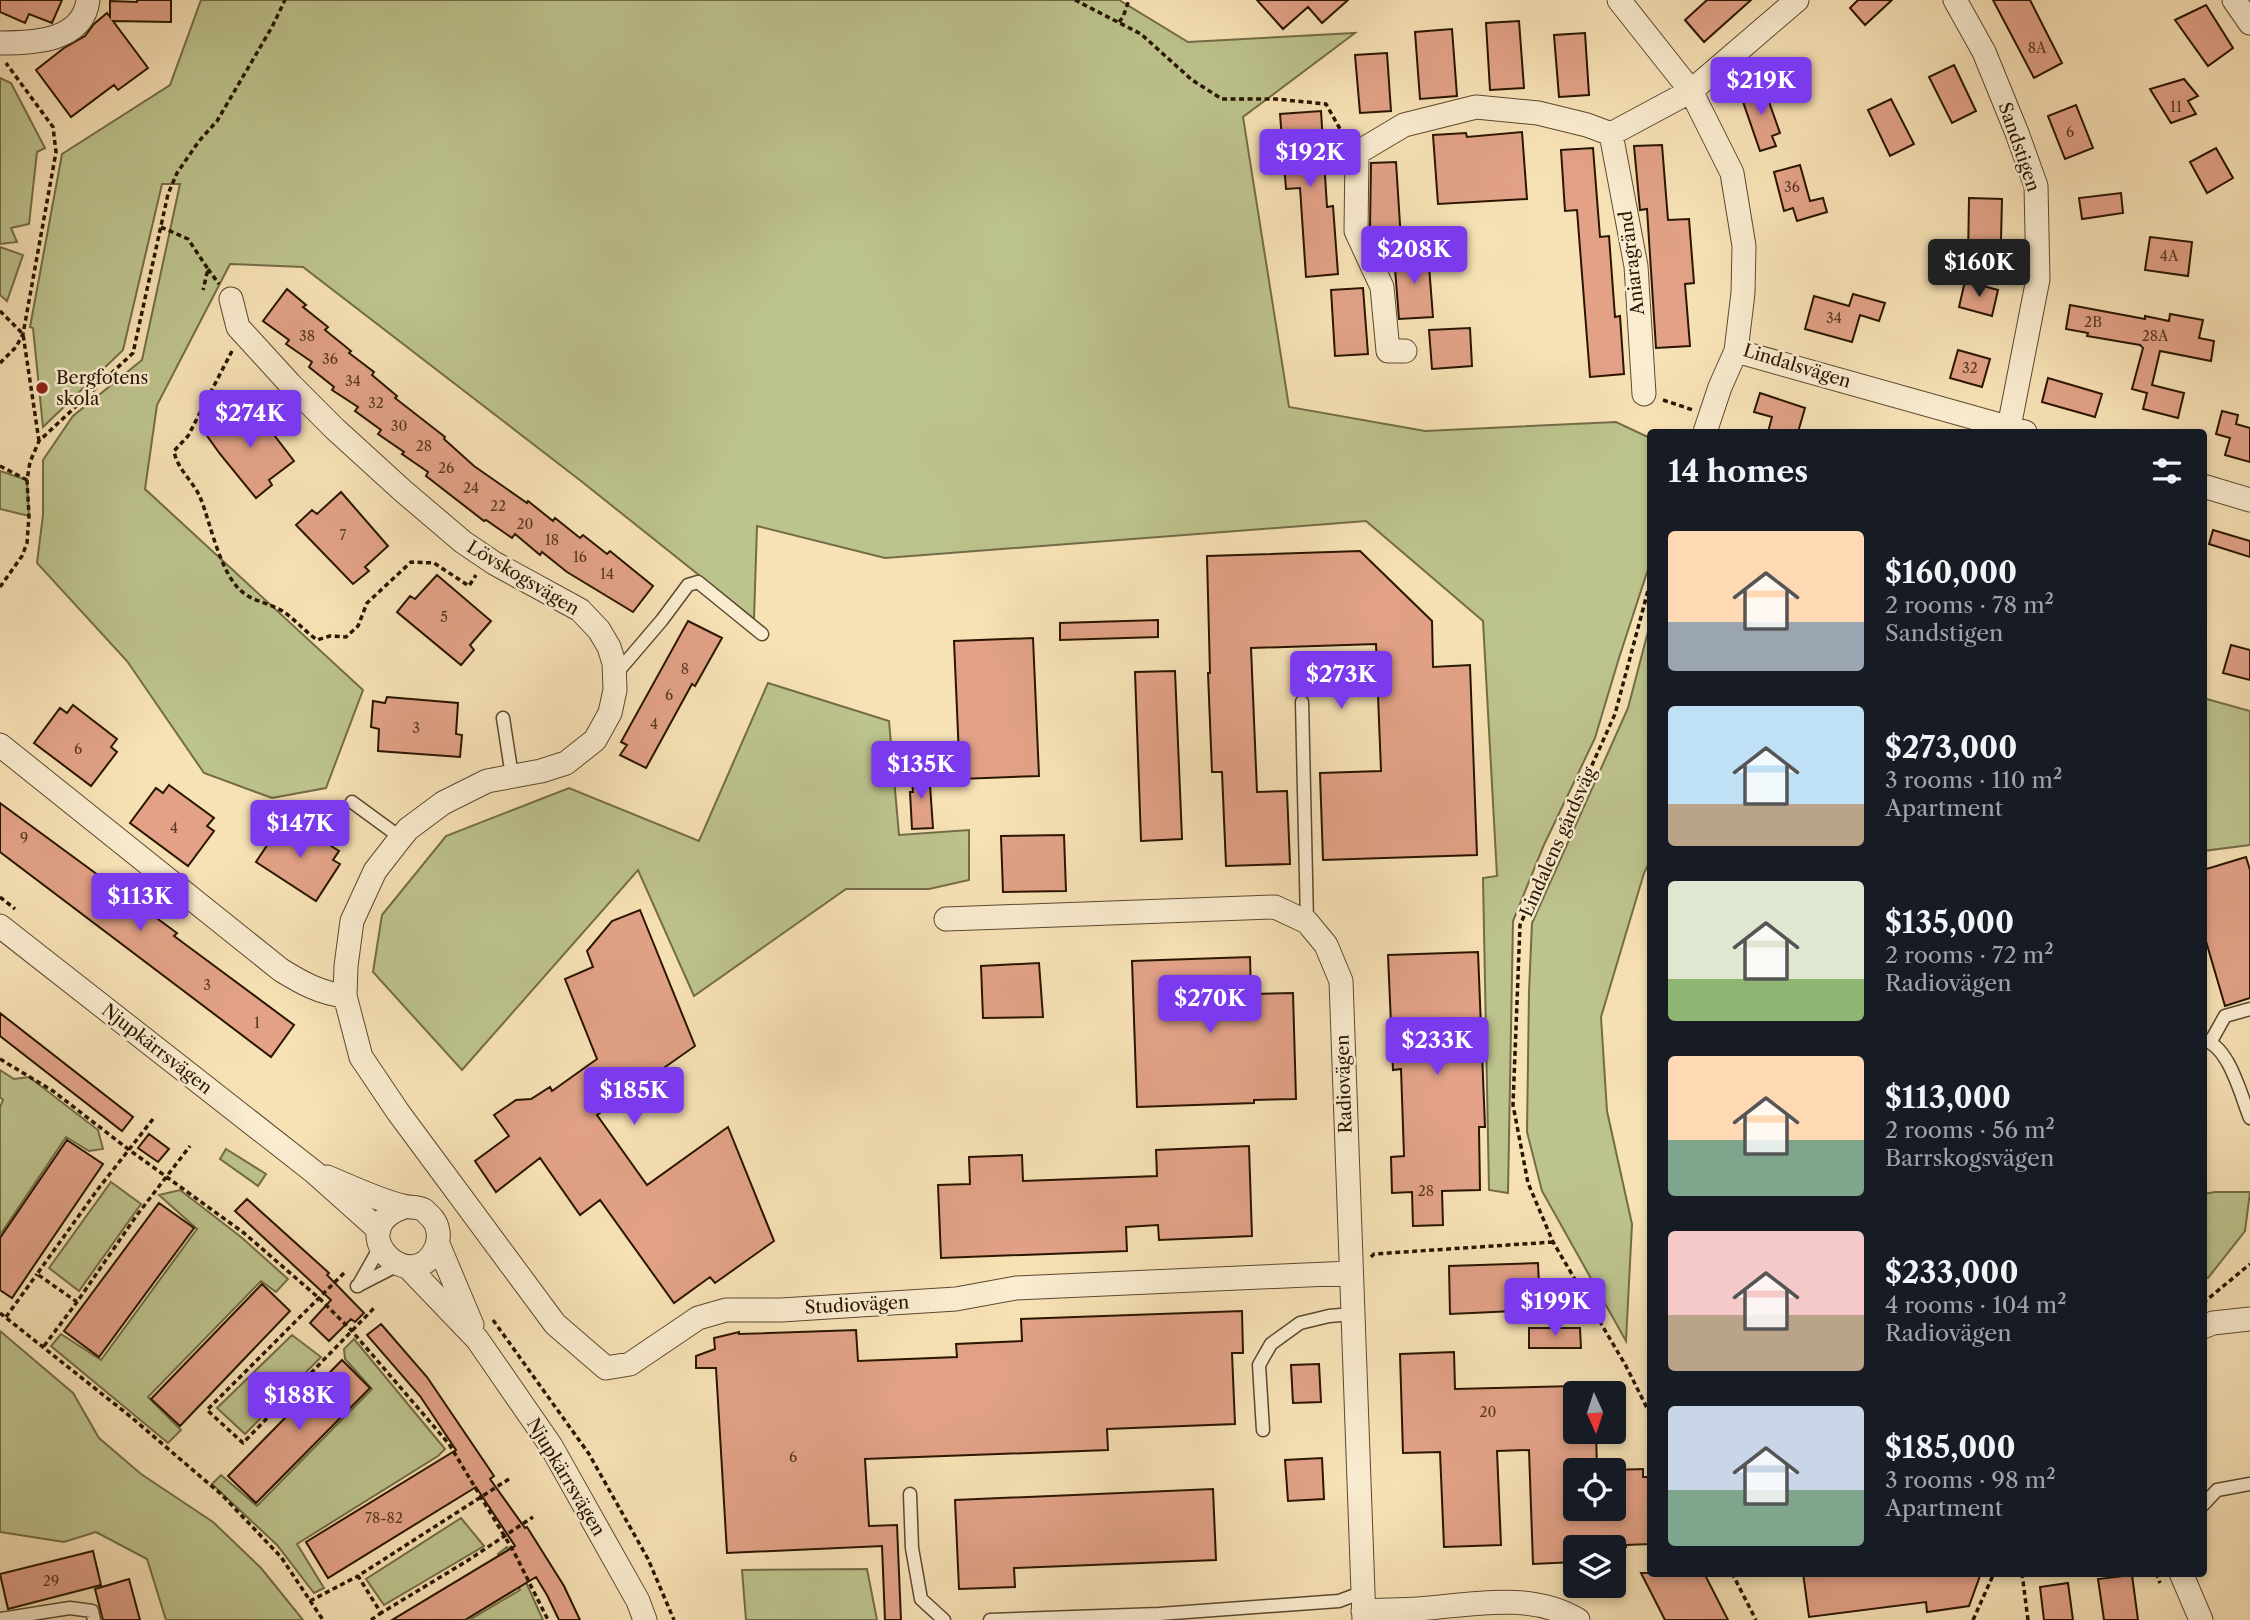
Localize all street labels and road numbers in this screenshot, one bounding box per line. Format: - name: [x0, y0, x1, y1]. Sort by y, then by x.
- street label: Sandstigen: [1993, 100, 2045, 194]
- street label: Aniaragränd: [1615, 209, 1649, 318]
- street label: Lindalsvägen: [1740, 339, 1854, 393]
- street label: Lövskogsvägen: [463, 536, 583, 620]
- street label: Lindalens gårdsväg: [1515, 763, 1601, 920]
- street label: Njupkärrsvägen: [97, 999, 217, 1099]
- street label: Radiovägen: [1331, 1034, 1357, 1134]
- street label: Studiovägen: [804, 1291, 910, 1319]
- street label: Njupkärrsvägen: [522, 1414, 610, 1540]

